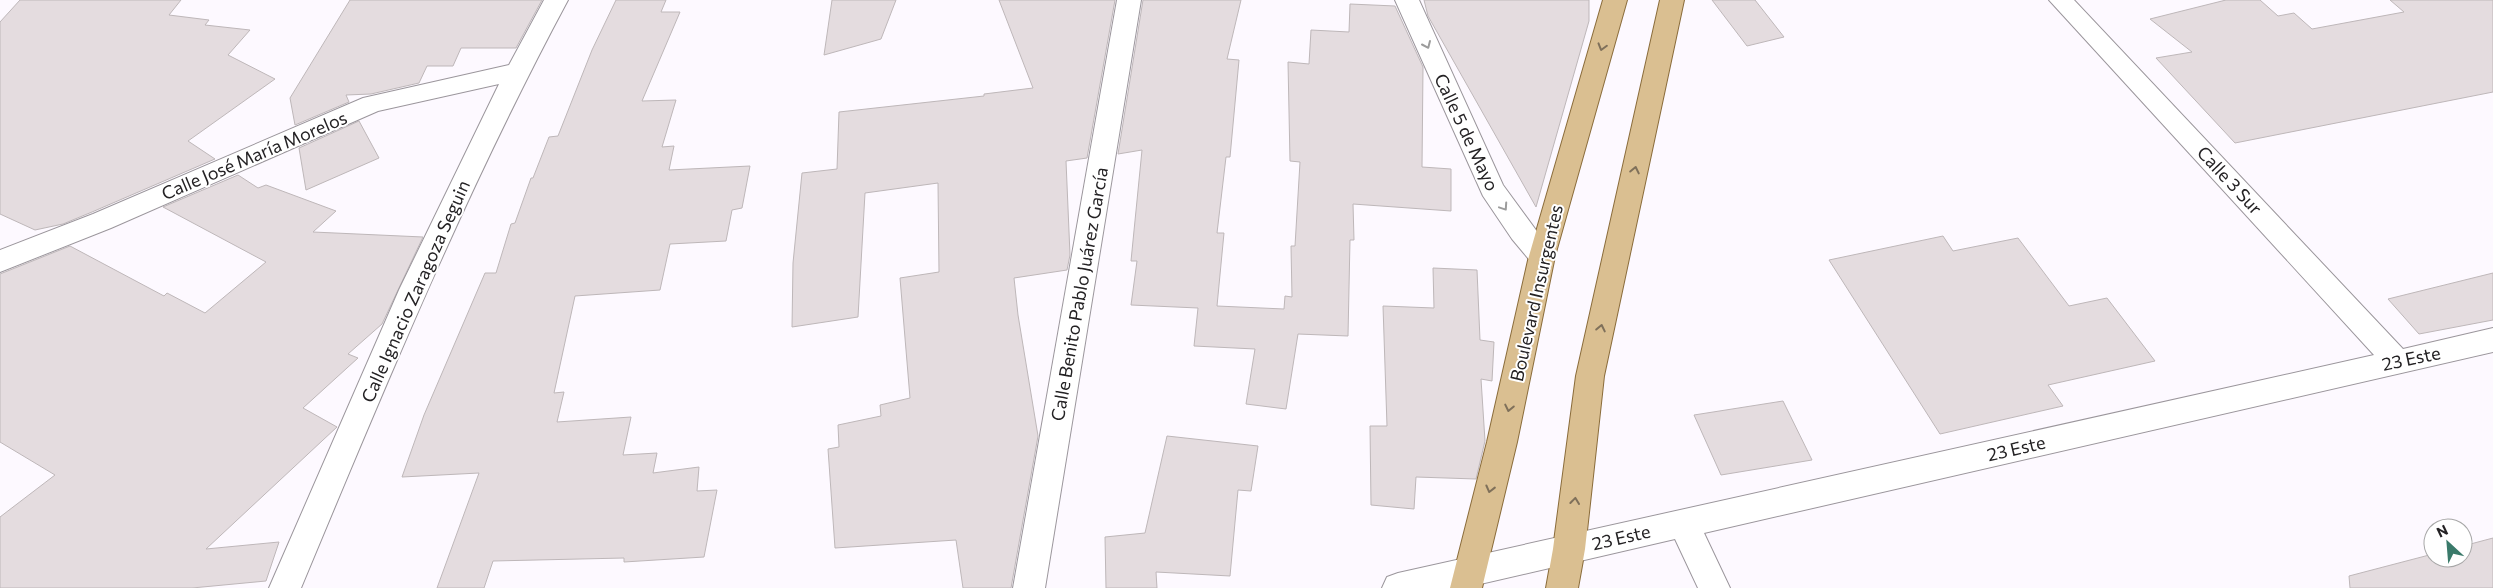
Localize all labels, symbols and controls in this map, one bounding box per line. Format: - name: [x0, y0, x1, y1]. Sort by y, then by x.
- one-way arrow: [1421, 40, 1431, 49]
- one-way arrow: [1597, 42, 1607, 50]
- street label: Calle 5 de Mayo: [1430, 70, 1504, 194]
- street label: Calle José María Morelos: [158, 106, 350, 204]
- street label: Calle 3 Sur: [2193, 141, 2267, 219]
- street label: Calle Benito Pablo Juárez García: [1046, 165, 1112, 423]
- one-way arrow: [1630, 165, 1640, 174]
- street label: Calle Ignacio Zaragoza Seguin: [356, 176, 474, 406]
- one-way arrow: [1498, 201, 1507, 211]
- street label: Boulevard Insurgentes: [1505, 203, 1567, 383]
- one-way arrow: [1595, 324, 1606, 333]
- street label: 23 Este: [2380, 341, 2442, 375]
- one-way arrow: [1505, 403, 1515, 412]
- street label: 23 Este: [1985, 431, 2047, 465]
- one-way arrow: [1486, 485, 1496, 493]
- one-way arrow: [1569, 496, 1580, 504]
- north arrow: [2423, 518, 2473, 568]
- street label: 23 Este: [1590, 520, 1652, 554]
- text: N: [2434, 521, 2451, 541]

